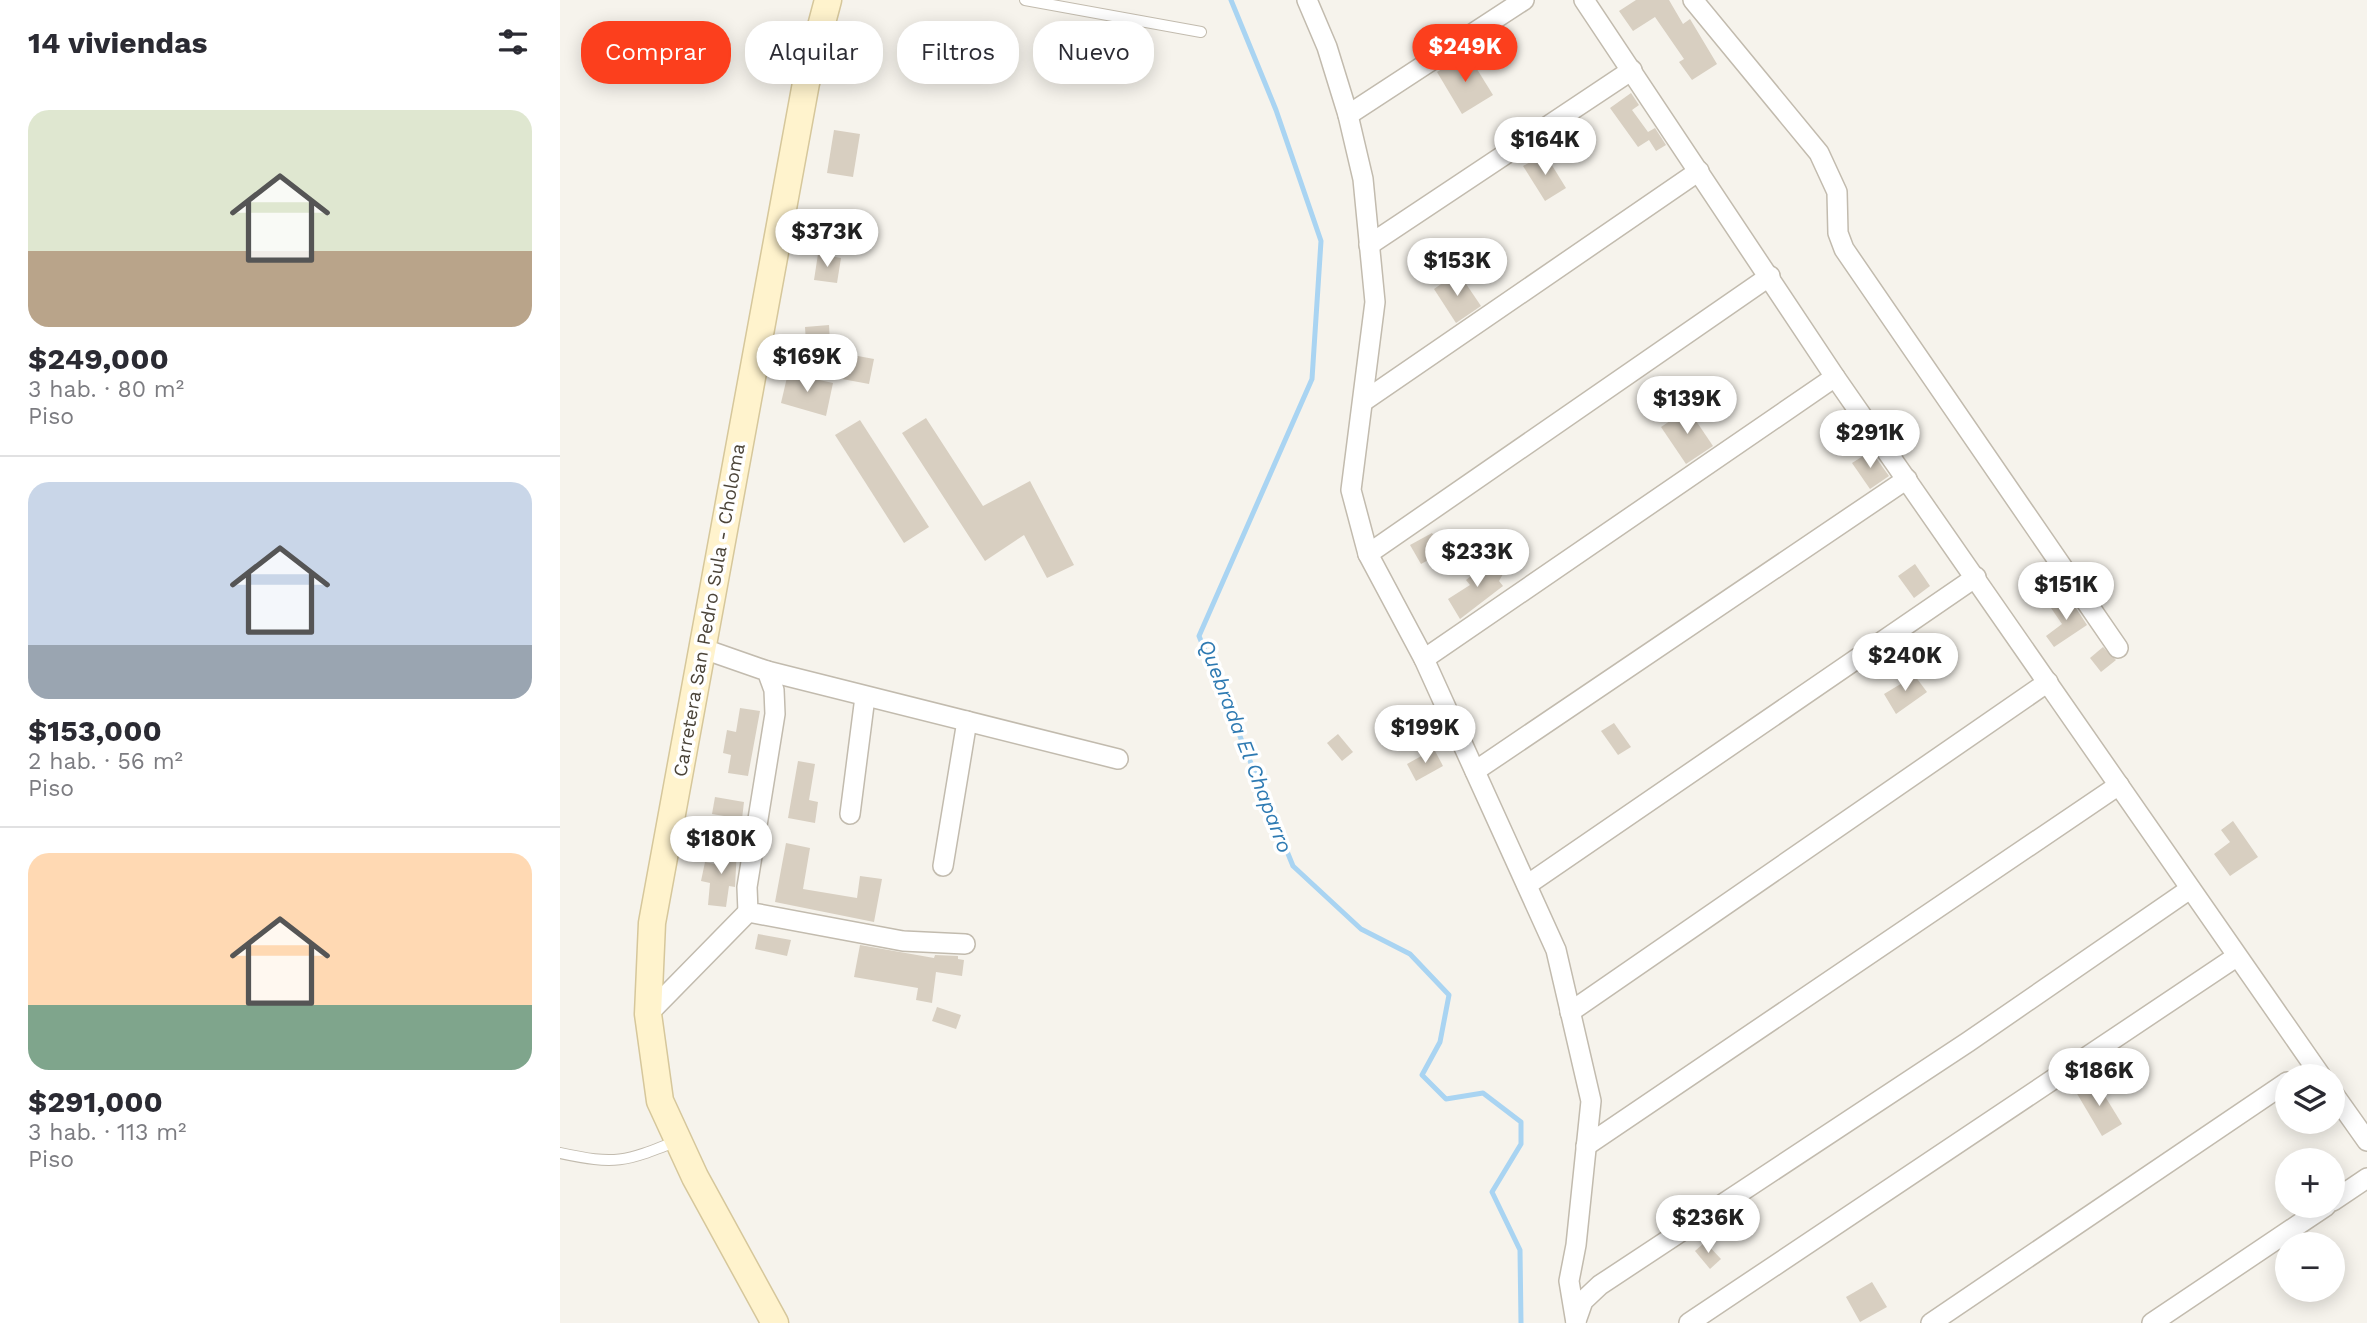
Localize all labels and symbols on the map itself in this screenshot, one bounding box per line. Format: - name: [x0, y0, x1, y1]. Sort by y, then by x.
- pin: $249K: [1416, 24, 1514, 84]
- pin: $164K: [1496, 118, 1594, 177]
- pin: $373K: [778, 210, 876, 269]
- pin: $153K: [1408, 238, 1506, 298]
- pin: $169K: [758, 334, 856, 394]
- pin: $139K: [1638, 376, 1736, 436]
- pin: $291K: [1821, 410, 1919, 470]
- street label: Carretera San Pedro Sula - Choloma: [668, 441, 750, 779]
- pin: $233K: [1428, 530, 1526, 589]
- pin: $151K: [2017, 562, 2115, 622]
- pin: $240K: [1856, 634, 1954, 693]
- water label: Quebrada El Chaparro: [1194, 636, 1298, 856]
- pin: $199K: [1376, 706, 1474, 765]
- pin: $180K: [672, 816, 770, 876]
- pin: $186K: [2050, 1048, 2148, 1108]
- pin: $236K: [1659, 1196, 1757, 1255]

